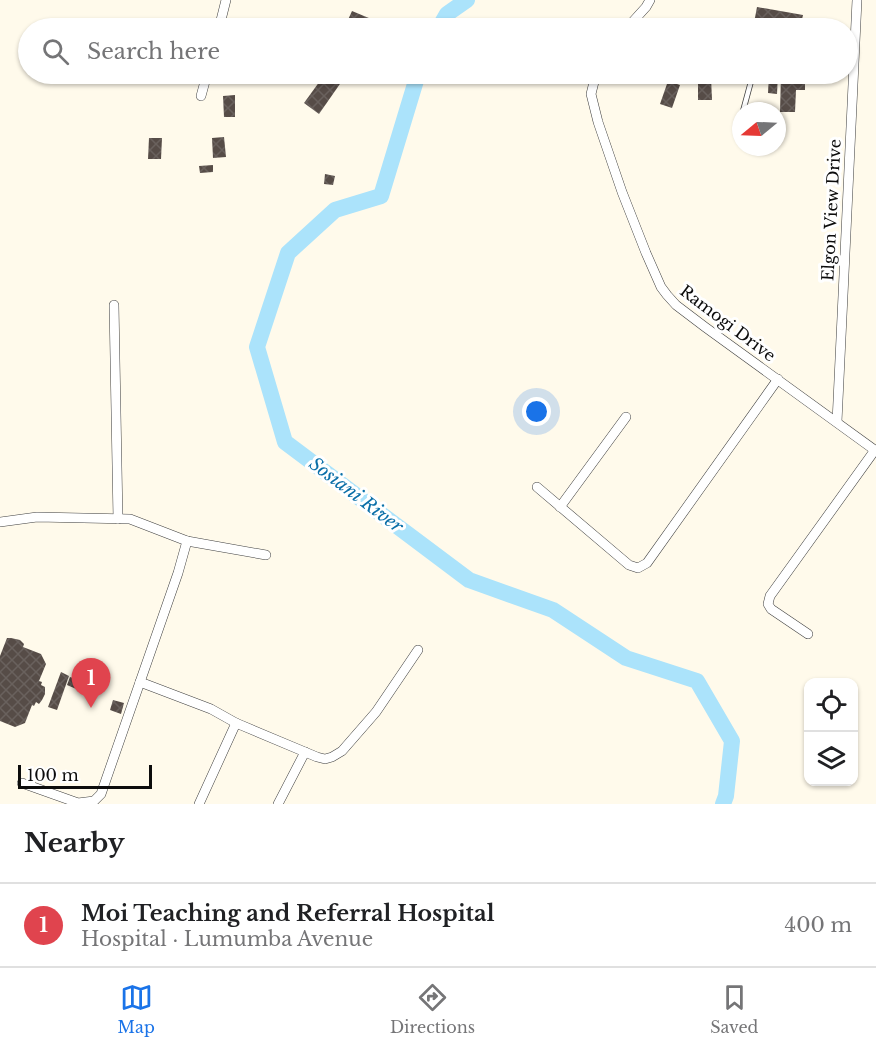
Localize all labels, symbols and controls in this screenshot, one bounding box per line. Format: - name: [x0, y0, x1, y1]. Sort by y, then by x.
- search box: [18, 18, 858, 84]
- icon: search: [39, 35, 72, 68]
- text: Search here: [87, 38, 220, 65]
- north arrow: [732, 102, 786, 156]
- street label: Elgon View Drive: [817, 139, 845, 281]
- street label: Ramogi Drive: [676, 281, 780, 365]
- your location: [522, 397, 551, 426]
- water label: Sosiani River: [305, 453, 408, 538]
- pin: 1: [72, 658, 110, 708]
- map controls: [804, 678, 858, 786]
- button: locate: [804, 678, 858, 732]
- button: layers: [804, 732, 858, 786]
- scale bar: [18, 762, 152, 790]
- text: 100 m: [27, 765, 79, 785]
- text: Nearby: [24, 827, 125, 859]
- text: Moi Teaching and Referral Hospital: [81, 900, 494, 927]
- text: 1: [39, 913, 48, 937]
- text: 400 m: [785, 913, 852, 937]
- text: Hospital · Lumumba Avenue: [81, 927, 373, 951]
- tab: Map: [118, 981, 155, 1037]
- tab: Directions: [390, 981, 475, 1037]
- tab: Saved: [710, 981, 758, 1037]

